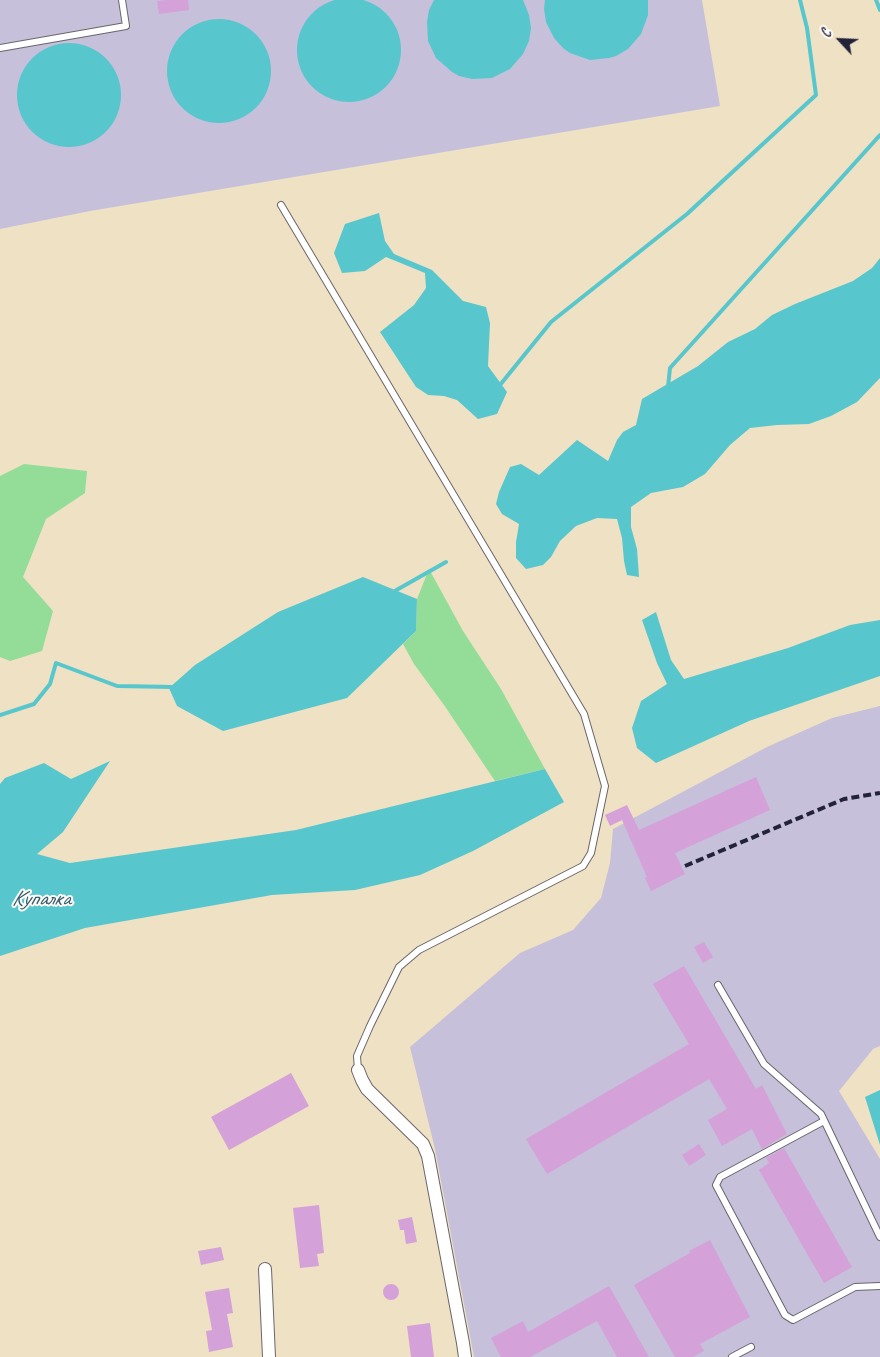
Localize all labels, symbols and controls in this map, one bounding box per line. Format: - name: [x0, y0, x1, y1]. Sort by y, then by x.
- north arrow: [815, 15, 865, 65]
- text: С: [817, 27, 835, 40]
- water label: Купалка: [12, 886, 70, 912]

